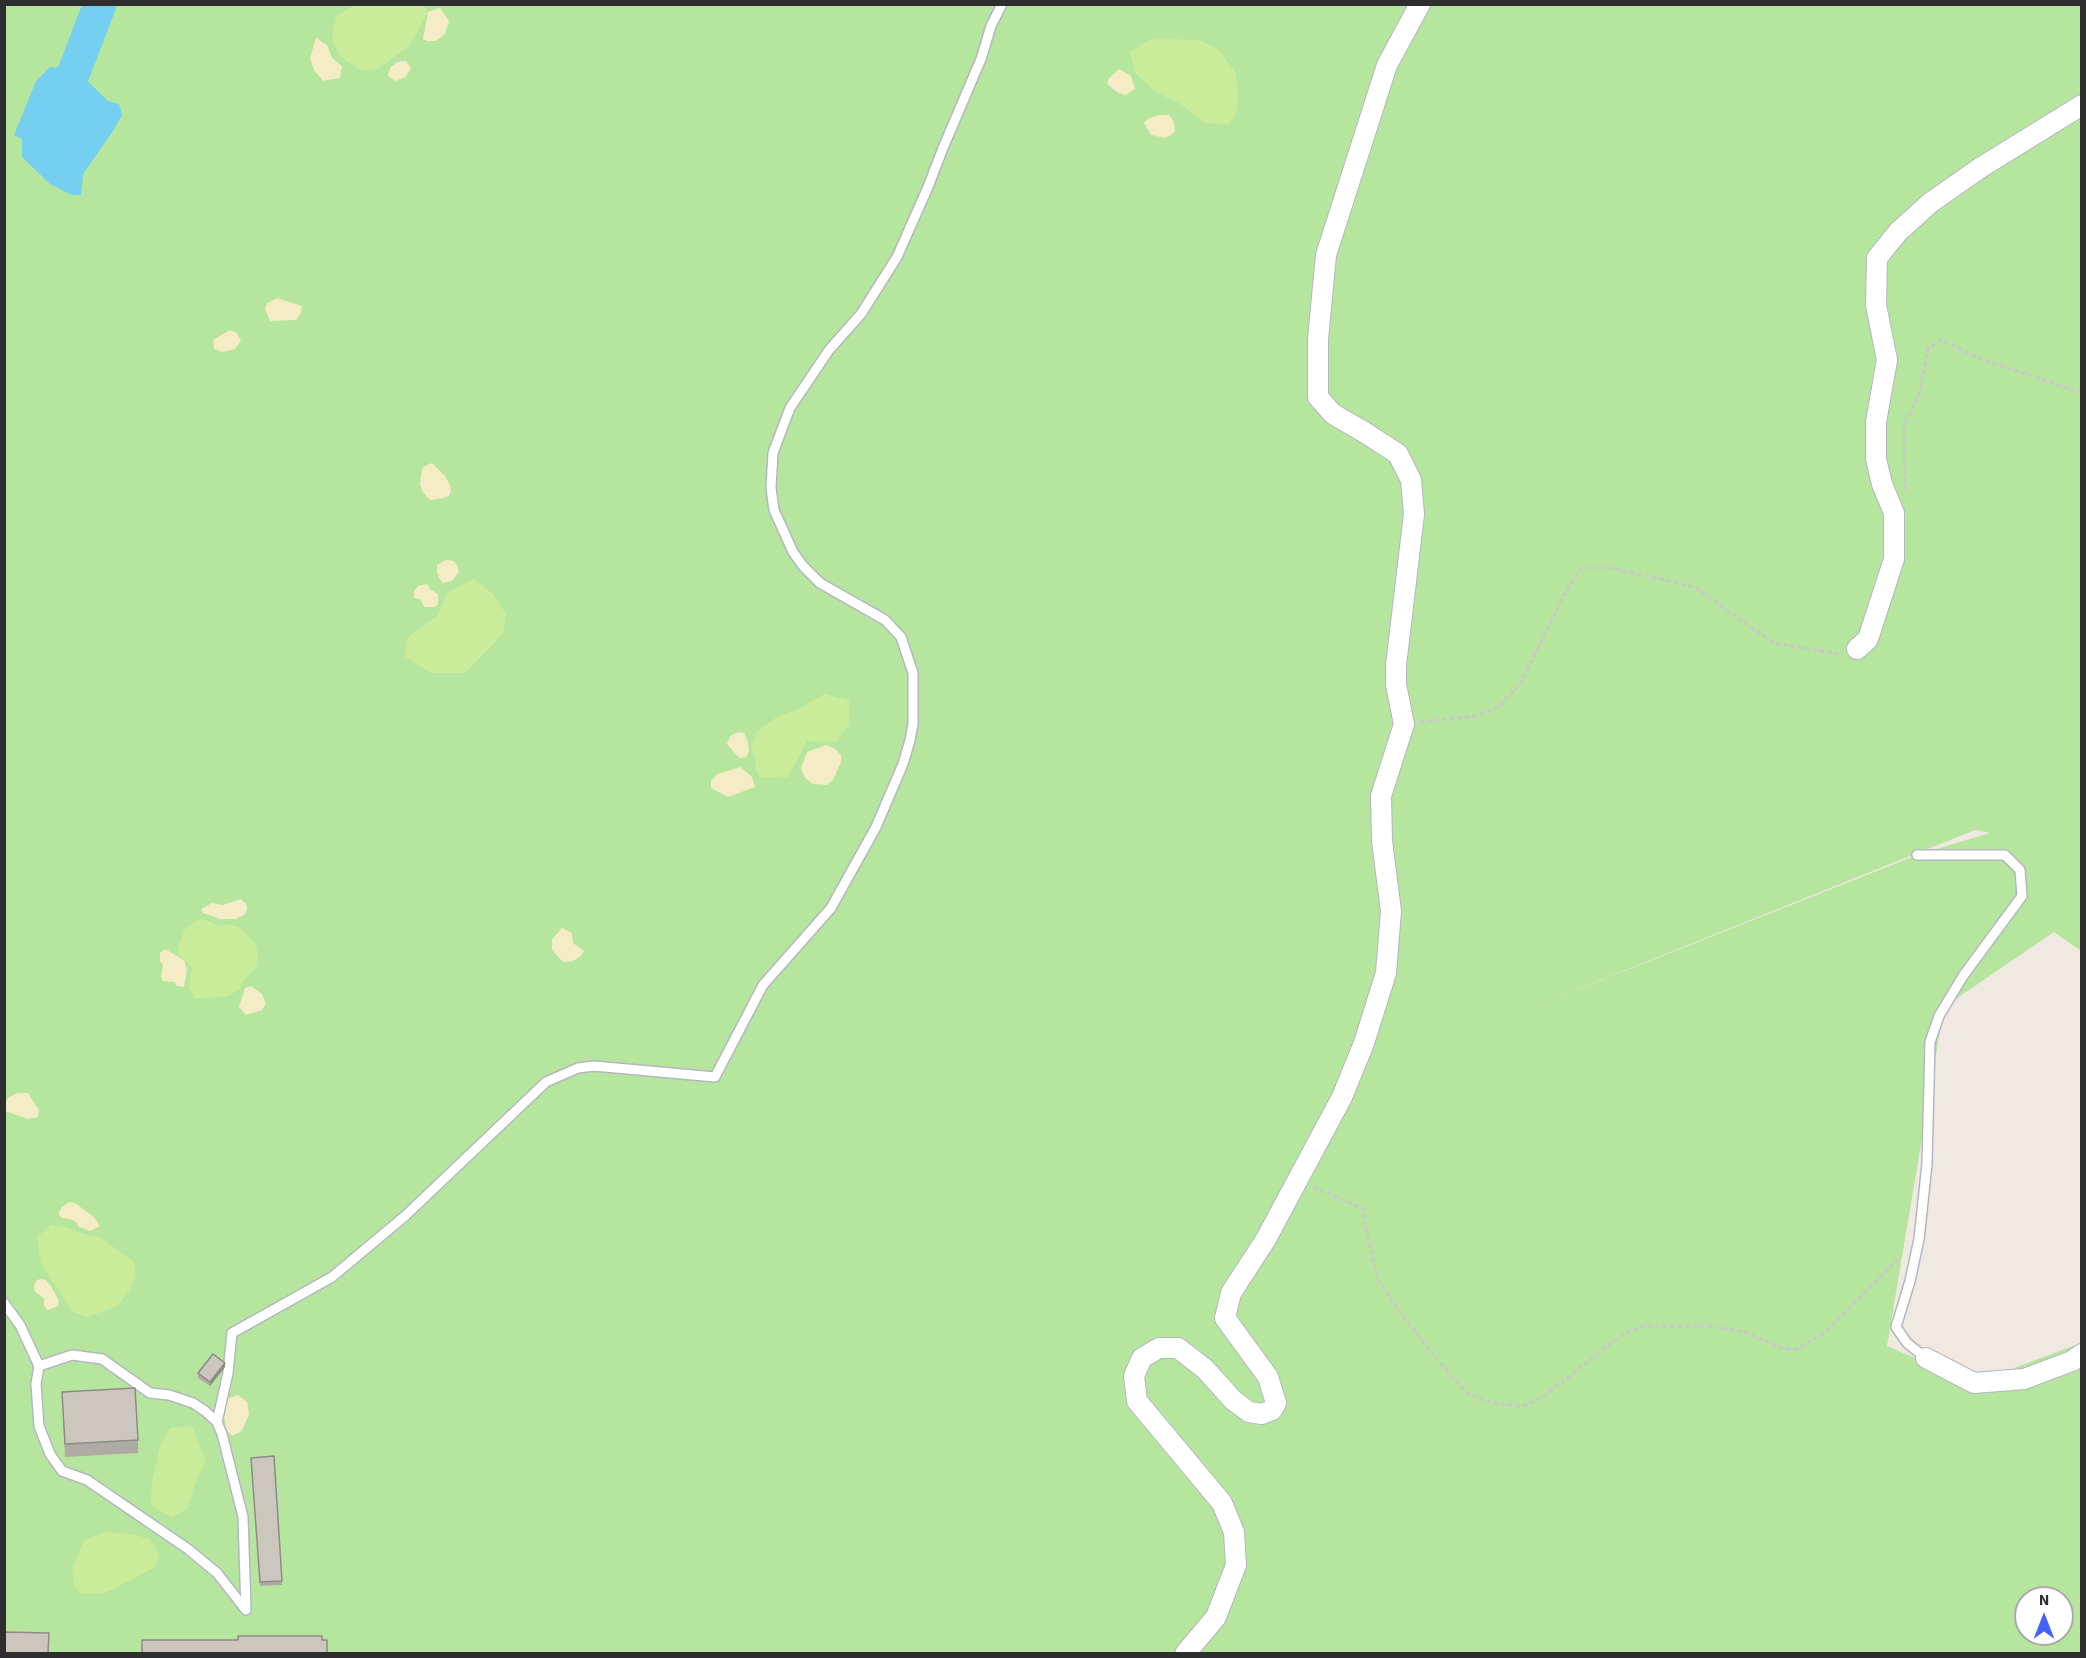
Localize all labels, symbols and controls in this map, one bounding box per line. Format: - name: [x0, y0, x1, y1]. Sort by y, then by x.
- north arrow: [2014, 1586, 2074, 1646]
- text: N: [2039, 1589, 2049, 1611]

